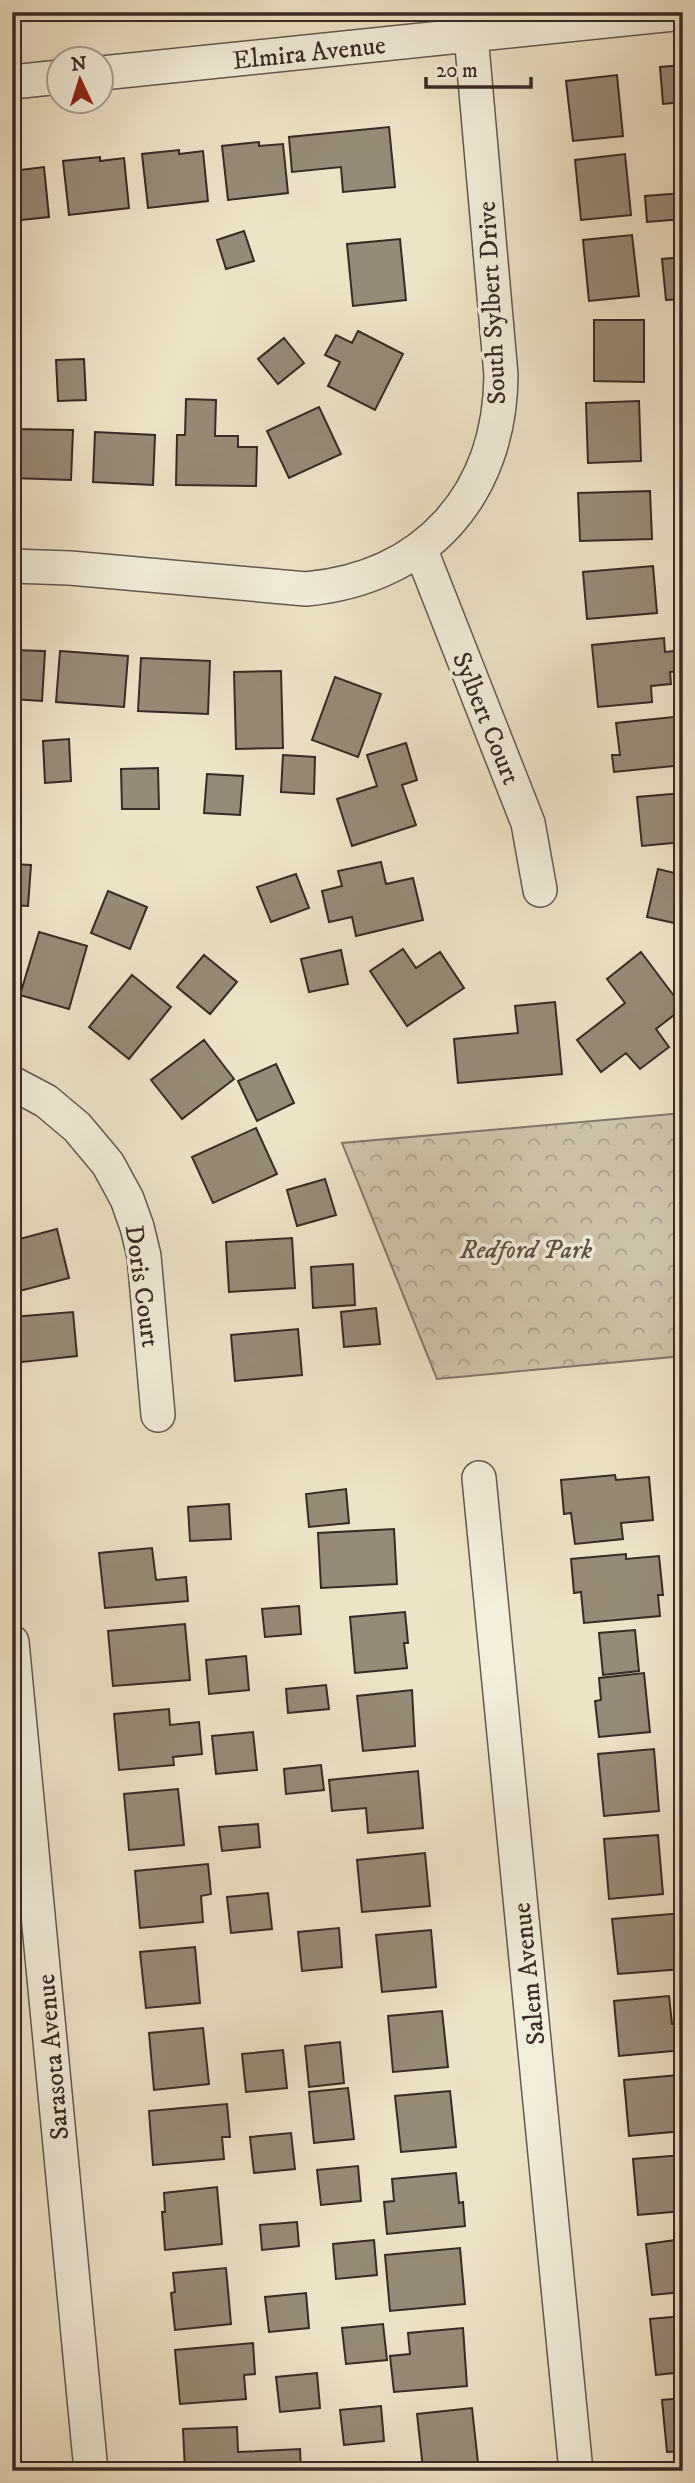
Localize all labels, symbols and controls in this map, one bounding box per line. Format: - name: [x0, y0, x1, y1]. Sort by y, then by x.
- street label: Elmira Avenue: [231, 29, 387, 78]
- north arrow: [46, 46, 116, 116]
- scale bar: [426, 46, 530, 90]
- text: N: [70, 52, 88, 77]
- text: 20 m: [436, 58, 478, 84]
- street label: South Sylbert Drive: [471, 200, 514, 406]
- street label: Sylbert Court: [444, 647, 527, 790]
- street label: Doris Court: [117, 1223, 166, 1349]
- park label: Redford Park: [459, 1234, 592, 1267]
- street label: Salem Avenue: [506, 1901, 553, 2047]
- street label: Sarasota Avenue: [30, 1972, 77, 2141]

